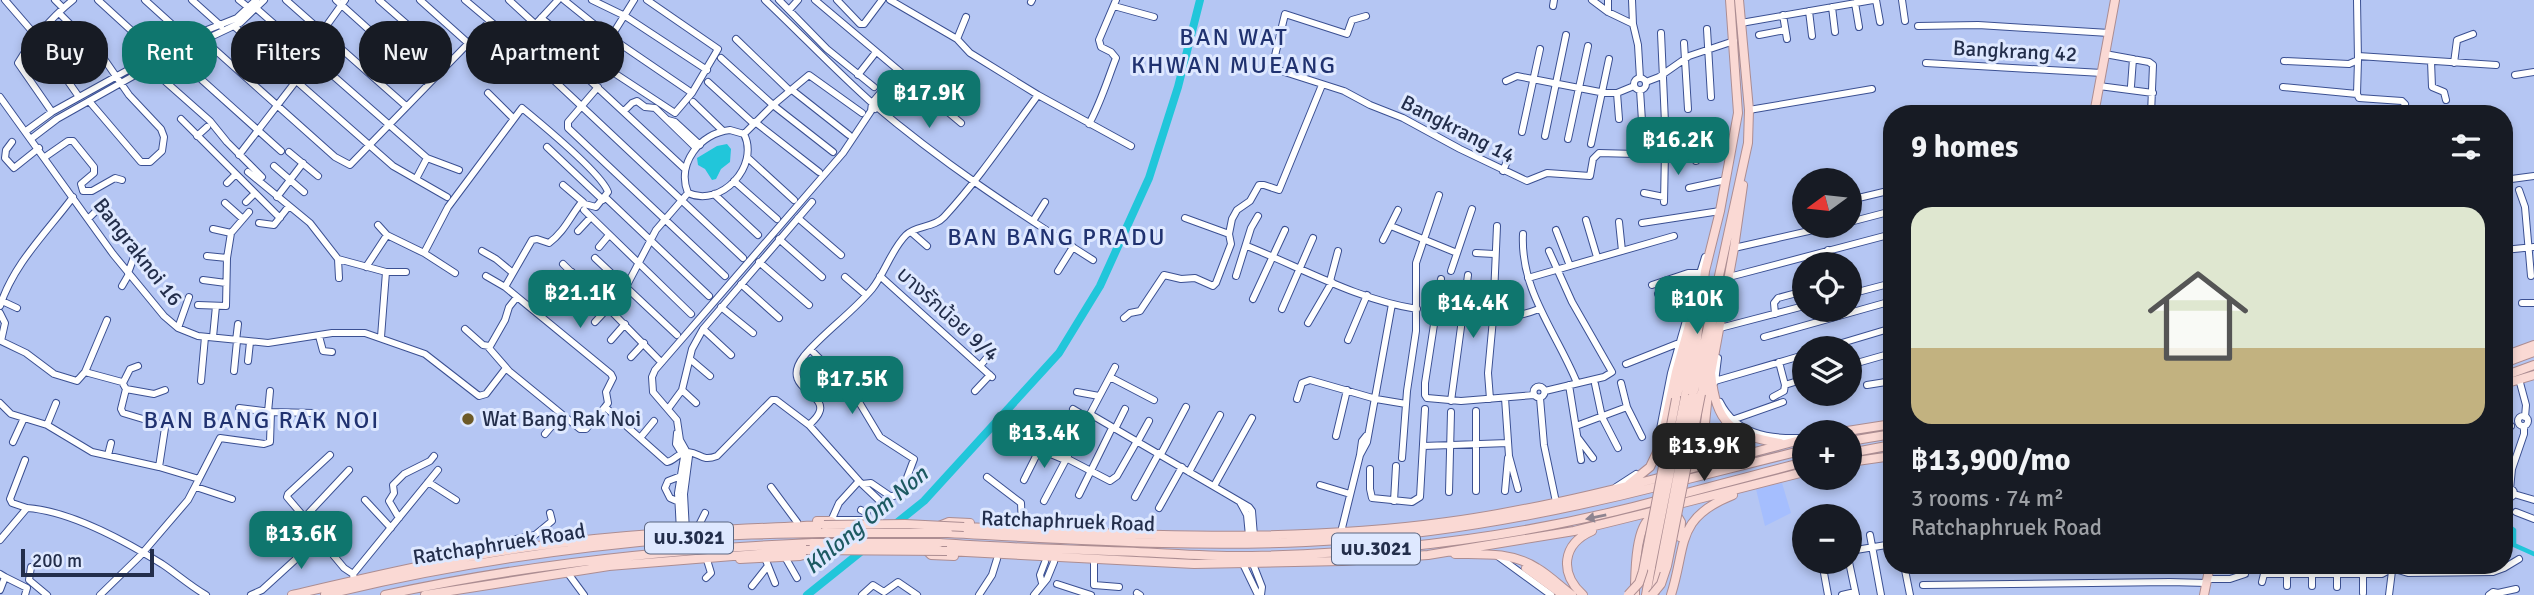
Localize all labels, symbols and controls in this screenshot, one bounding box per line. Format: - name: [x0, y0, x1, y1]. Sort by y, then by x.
- chip: Buy: [21, 21, 108, 84]
- chip: Rent: [122, 21, 217, 84]
- chip: Filters: [231, 21, 345, 84]
- chip: New: [359, 21, 452, 84]
- chip: Apartment: [466, 21, 624, 84]
- district label: BAN WAT KHWAN MUEANG: [1131, 22, 1337, 80]
- street label: Bangkrang 42: [1952, 35, 2078, 67]
- pin: ฿17.9K: [872, 71, 986, 130]
- text: ฿17.9K: [893, 78, 965, 107]
- street label: Bangkrang 14: [1397, 89, 1519, 169]
- pin: ฿16.2K: [1621, 118, 1735, 177]
- text: ฿16.2K: [1642, 125, 1714, 154]
- icon: filters: [2447, 128, 2485, 166]
- text: 9 homes: [1911, 129, 2018, 166]
- north arrow: [1792, 168, 1862, 238]
- map controls: [1792, 168, 1862, 574]
- street label: Bangraknoi 16: [88, 193, 188, 311]
- district label: BAN BANG PRADU: [947, 222, 1167, 252]
- button: locate: [1792, 252, 1862, 322]
- icon: home: [2135, 253, 2261, 379]
- street label: บางรักน้อย 9/4: [891, 261, 1005, 367]
- pin: ฿21.1K: [523, 270, 637, 330]
- pin: ฿10K: [1656, 276, 1738, 336]
- text: ฿21.1K: [544, 278, 616, 307]
- pin: ฿14.4K: [1416, 280, 1530, 340]
- text: ฿10K: [1671, 284, 1723, 313]
- text: ฿14.4K: [1437, 288, 1509, 317]
- button: layers: [1792, 336, 1862, 406]
- pin: ฿17.5K: [795, 356, 909, 416]
- text: ฿17.5K: [816, 364, 888, 393]
- district label: BAN BANG RAK NOI: [144, 405, 380, 435]
- place label: Wat Bang Rak Noi: [482, 406, 641, 432]
- pin: ฿13.4K: [987, 410, 1101, 470]
- marker: Wat Bang Rak Noi: [460, 411, 476, 427]
- text: ฿13.4K: [1008, 418, 1080, 447]
- button: +: [1792, 420, 1862, 490]
- pin: ฿13.9K: [1647, 424, 1761, 483]
- text: ฿13.9K: [1668, 431, 1740, 460]
- text: ฿13,900/mo: [1911, 442, 2070, 479]
- water label: Khlong Om Non: [798, 459, 935, 580]
- text: 3 rooms · 74 m²: [1911, 484, 2064, 513]
- button: −: [1792, 504, 1862, 574]
- street label: Ratchaphruek Road: [980, 505, 1156, 537]
- one-way arrow: [1585, 511, 1607, 522]
- pin: ฿13.6K: [244, 512, 358, 571]
- text: Ratchaphruek Road: [1911, 513, 2102, 542]
- street label: Ratchaphruek Road: [411, 518, 587, 570]
- text: ฿13.6K: [265, 519, 337, 548]
- road number: นบ.3021: [645, 523, 733, 554]
- road number: นบ.3021: [1332, 534, 1420, 564]
- scale bar: [21, 546, 154, 578]
- text: 200 m: [32, 549, 82, 573]

